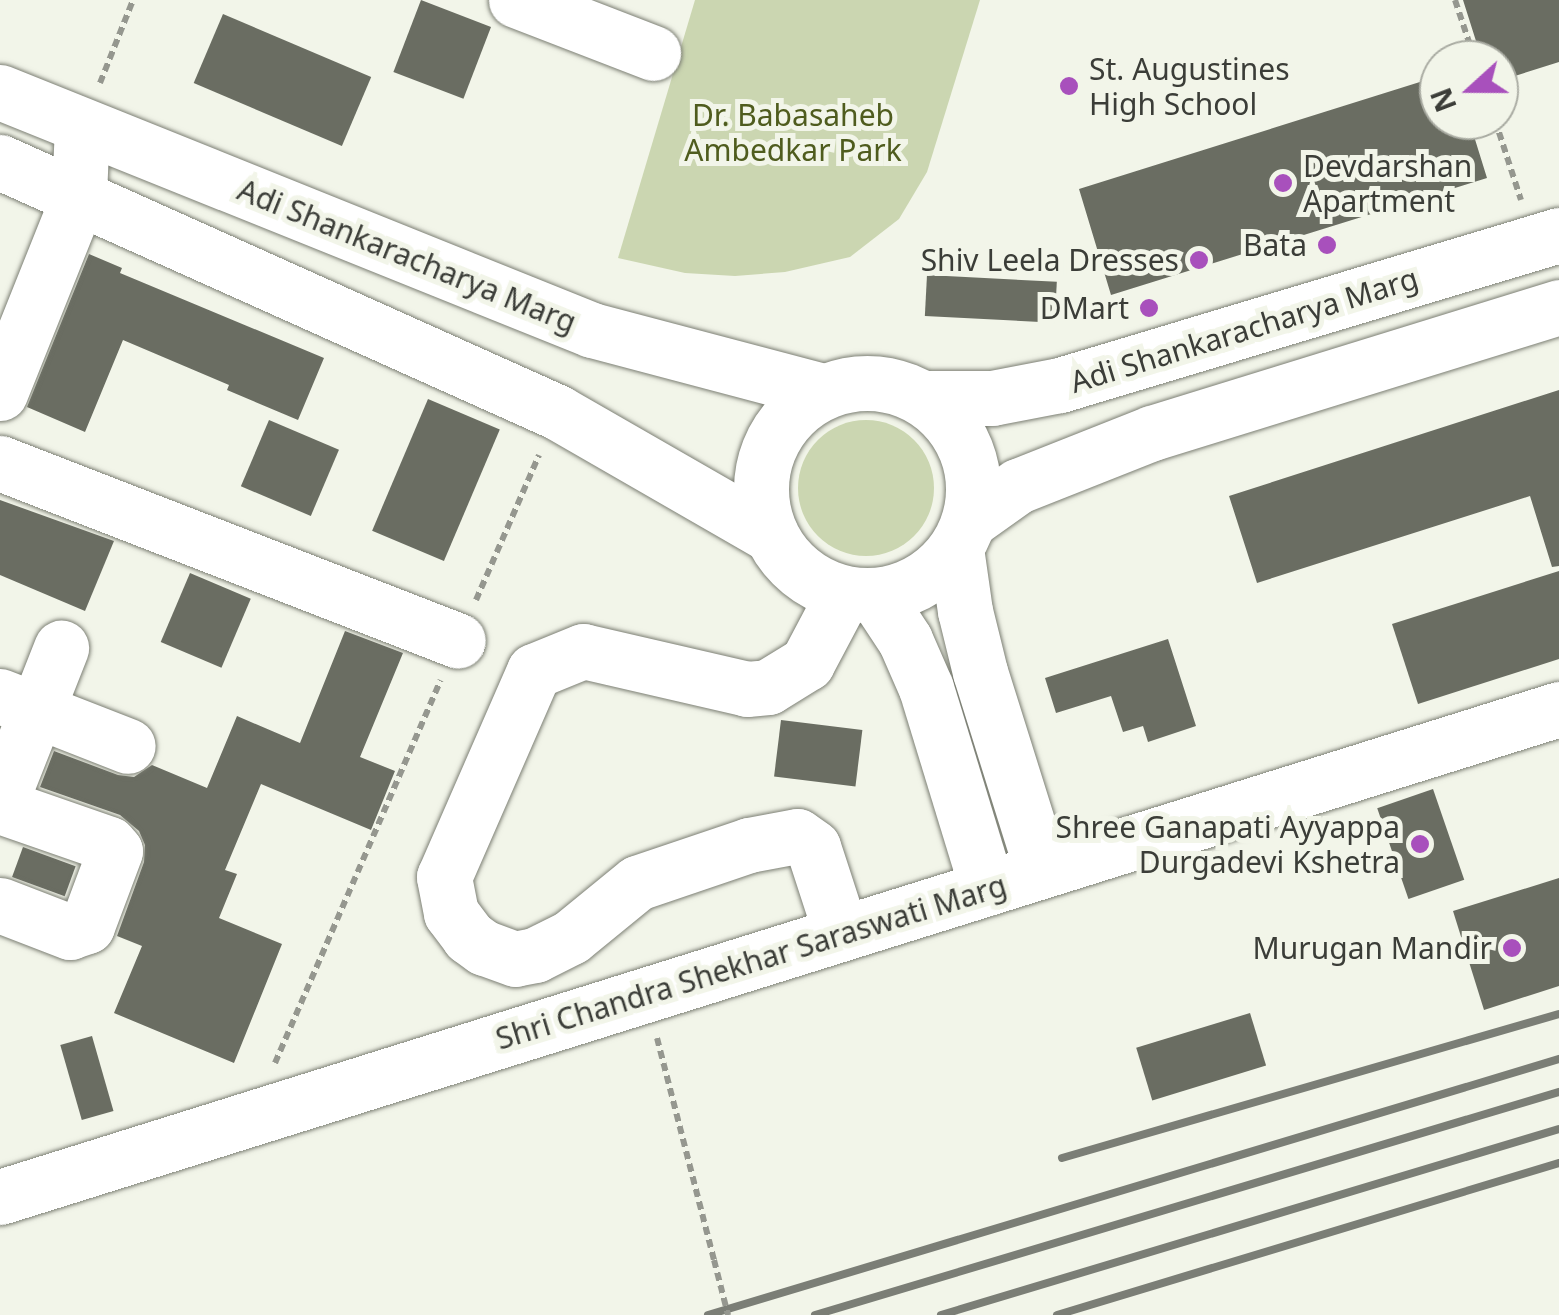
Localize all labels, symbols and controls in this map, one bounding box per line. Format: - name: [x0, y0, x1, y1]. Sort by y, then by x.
- north arrow: [1419, 40, 1519, 140]
- place label: St. Augustines High School: [1089, 51, 1290, 122]
- marker: St. Augustines High School: [1058, 75, 1080, 97]
- text: N: [1421, 83, 1465, 117]
- park label: Dr. Babasaheb Ambedkar Park: [684, 97, 902, 168]
- place label: Devdarshan Apartment: [1303, 148, 1472, 218]
- street label: Adi Shankaracharya Marg: [233, 172, 581, 340]
- marker: Devdarshan Apartment: [1272, 172, 1294, 194]
- place label: Bata: [1243, 227, 1307, 263]
- marker: Bata: [1316, 234, 1338, 256]
- place label: Shiv Leela Dresses: [921, 242, 1179, 278]
- marker: Shiv Leela Dresses: [1188, 249, 1210, 271]
- street label: Adi Shankaracharya Marg: [1066, 260, 1422, 400]
- place label: DMart: [1040, 290, 1129, 326]
- marker: DMart: [1138, 297, 1160, 319]
- place label: Shree Ganapati Ayyappa Durgadevi Kshetra: [1056, 809, 1400, 880]
- marker: Shree Ganapati Ayyappa Durgadevi Kshetra: [1409, 833, 1431, 855]
- street label: Shri Chandra Shekhar Saraswati Marg: [491, 867, 1011, 1057]
- place label: Murugan Mandir: [1253, 930, 1492, 966]
- marker: Murugan Mandir: [1501, 937, 1523, 959]

